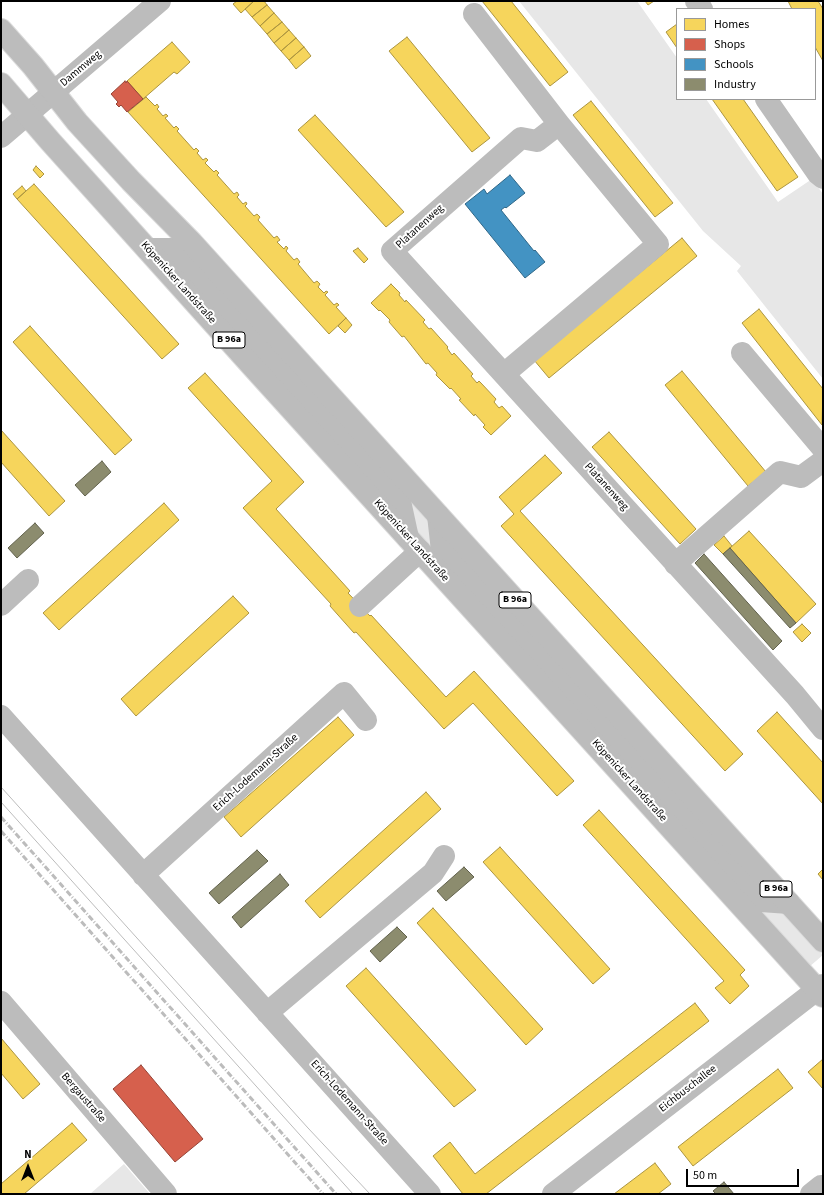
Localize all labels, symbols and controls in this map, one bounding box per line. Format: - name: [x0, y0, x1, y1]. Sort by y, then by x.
- legend: [676, 8, 816, 100]
- text: Homes: [714, 16, 749, 33]
- text: Shops: [714, 36, 745, 53]
- street label: Dammweg: [58, 48, 104, 90]
- text: Schools: [714, 56, 754, 73]
- text: Industry: [714, 76, 756, 93]
- street label: Platanenweg: [393, 202, 447, 252]
- street label: Köpenicker Landstraße: [138, 239, 218, 327]
- road number: B 96a: [213, 332, 245, 348]
- street label: Platanenweg: [581, 460, 631, 514]
- street label: Köpenicker Landstraße: [371, 497, 451, 585]
- road number: B 96a: [499, 592, 531, 608]
- street label: Erich-Lodemann-Straße: [211, 731, 301, 815]
- street label: Köpenicker Landstraße: [589, 737, 669, 825]
- road number: B 96a: [760, 881, 792, 897]
- street label: Erich-Lodemann-Straße: [307, 1058, 391, 1148]
- street label: Eichbuschallee: [657, 1062, 719, 1116]
- street label: Bergaustraße: [58, 1070, 108, 1126]
- north arrow: [8, 1147, 48, 1187]
- text: N: [24, 1147, 32, 1162]
- scale bar: [688, 1161, 801, 1187]
- text: 50 m: [693, 1167, 717, 1184]

